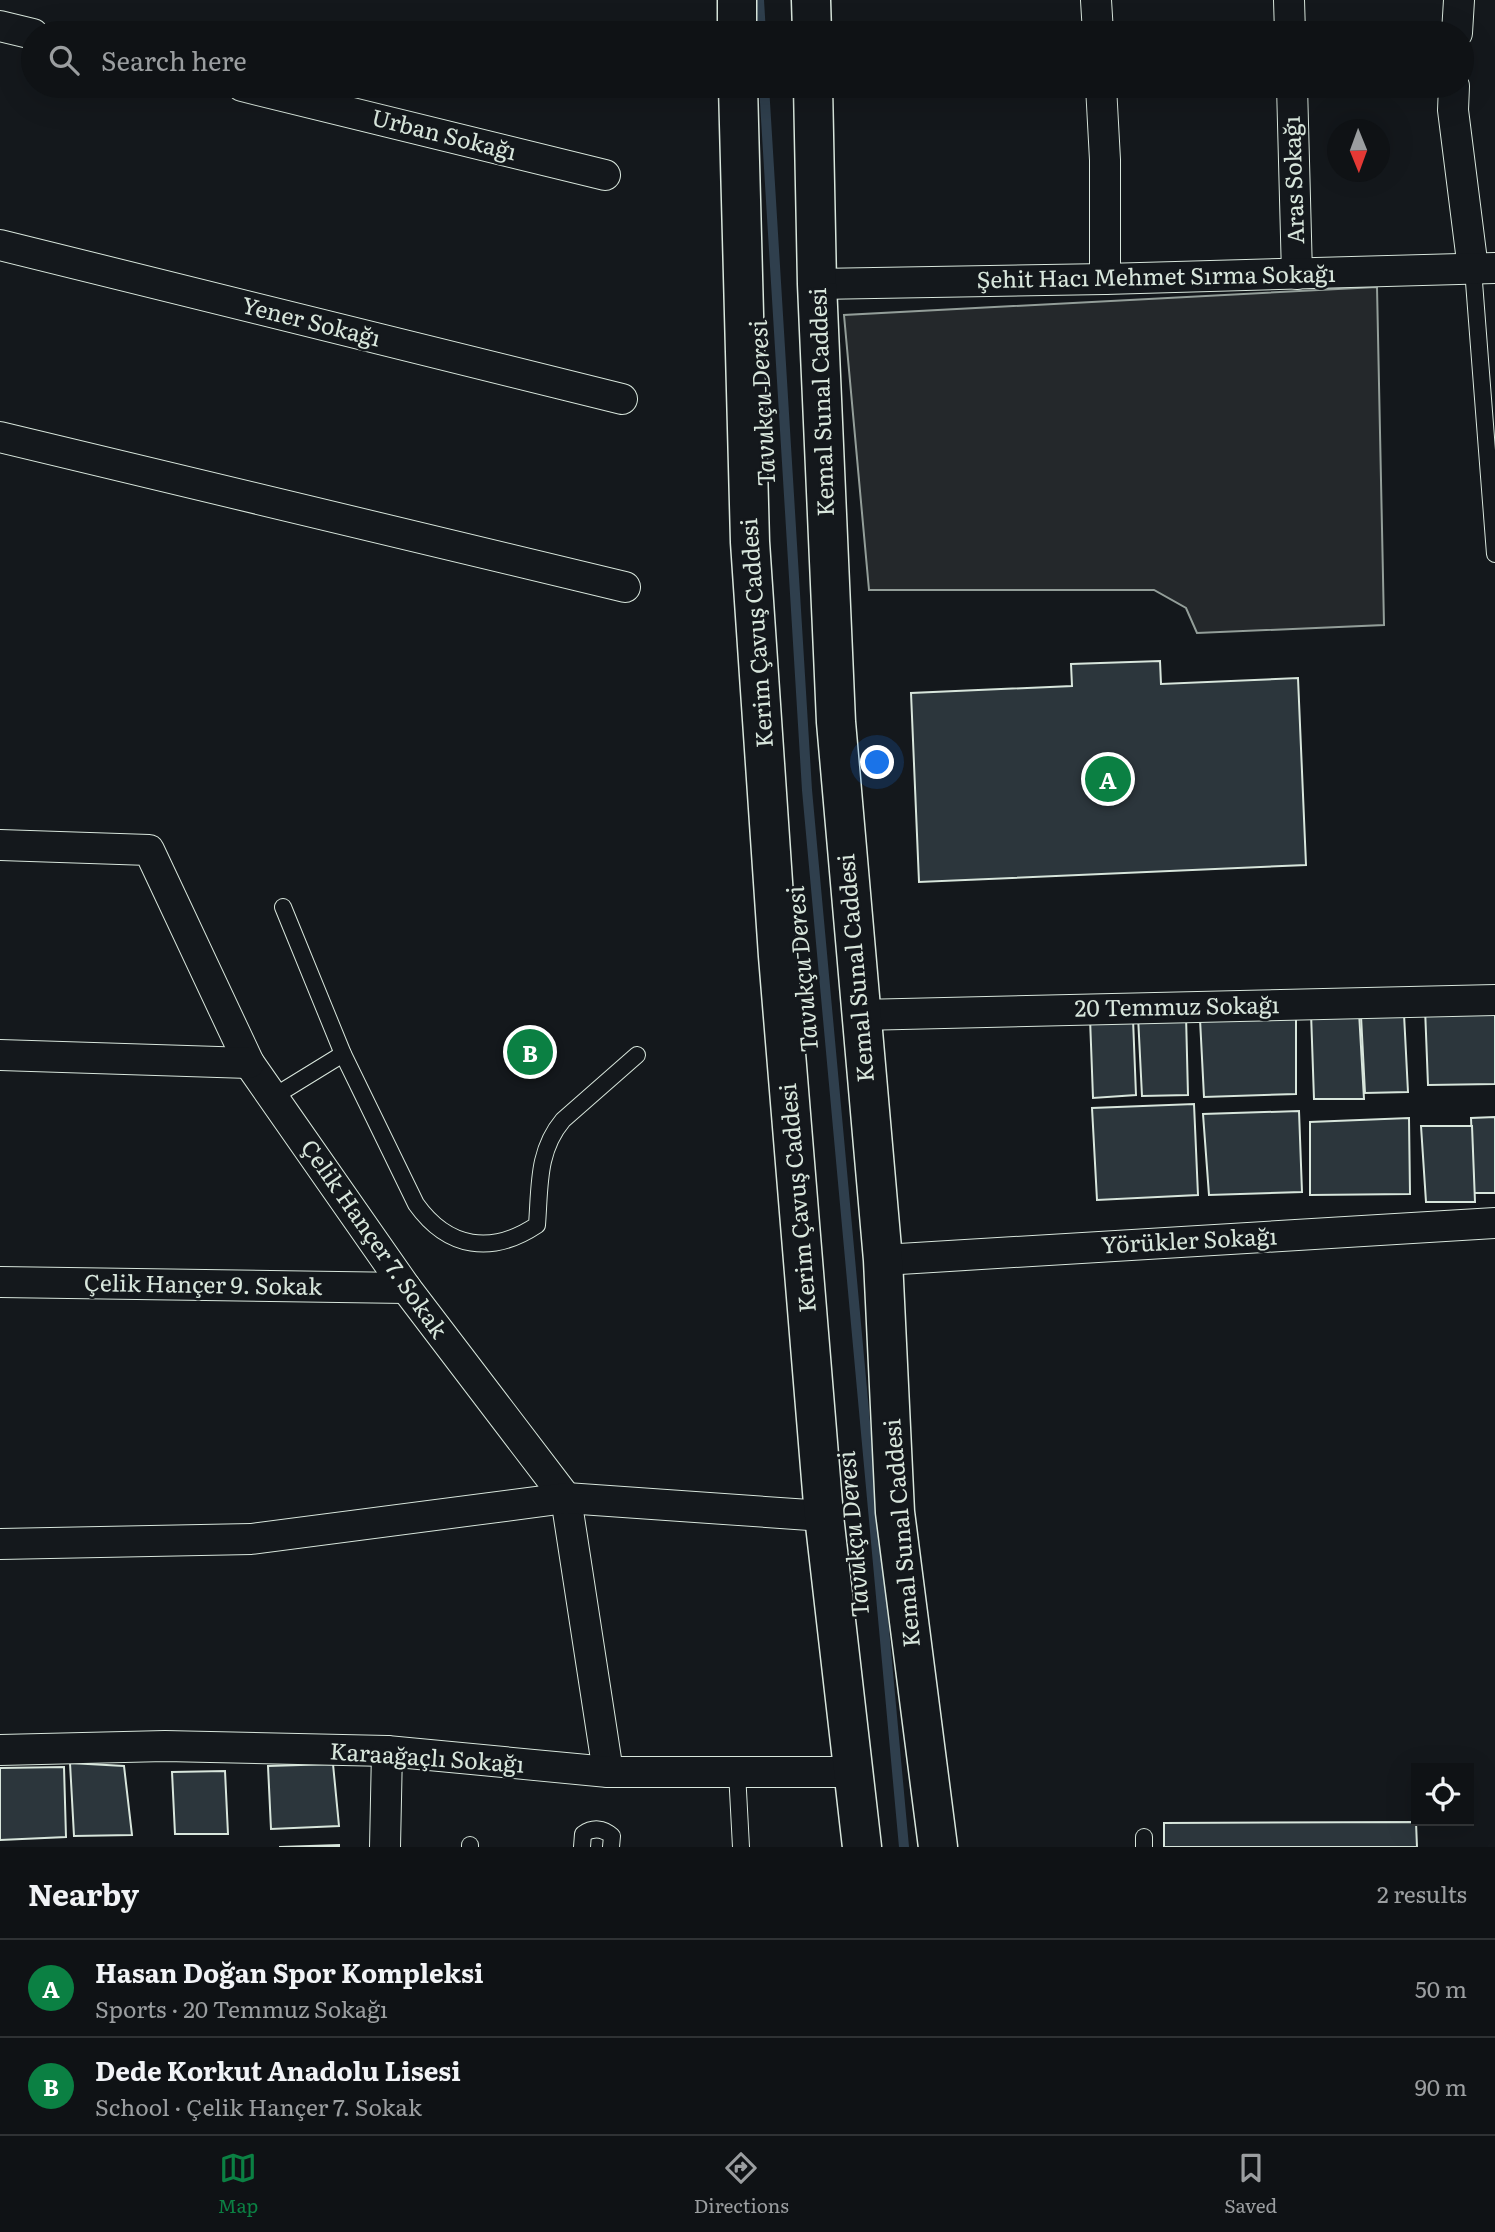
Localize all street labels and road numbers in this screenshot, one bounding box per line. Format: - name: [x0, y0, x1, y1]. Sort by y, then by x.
- street label: Urban Sokağı: [368, 99, 521, 168]
- street label: Aras Sokağı: [1273, 115, 1311, 245]
- street label: Şehit Hacı Mehmet Sırma Sokağı: [976, 255, 1336, 295]
- street label: Yener Sokağı: [238, 286, 385, 354]
- street label: Kemal Sunal Caddesi: [799, 287, 841, 517]
- street label: Kerim Çavuş Caddesi: [730, 517, 780, 749]
- street label: Kemal Sunal Caddesi: [827, 852, 881, 1084]
- street label: 20 Temmuz Sokağı: [1074, 986, 1280, 1024]
- street label: Kerim Çavuş Caddesi: [769, 1082, 823, 1314]
- street label: Çelik Hançer 7. Sokak: [294, 1132, 458, 1345]
- street label: Yörükler Sokağı: [1100, 1217, 1278, 1261]
- street label: Çelik Hançer 9. Sokak: [84, 1264, 323, 1302]
- street label: Kemal Sunal Caddesi: [873, 1417, 927, 1649]
- street label: Karaağaçlı Sokağı: [329, 1732, 526, 1780]

